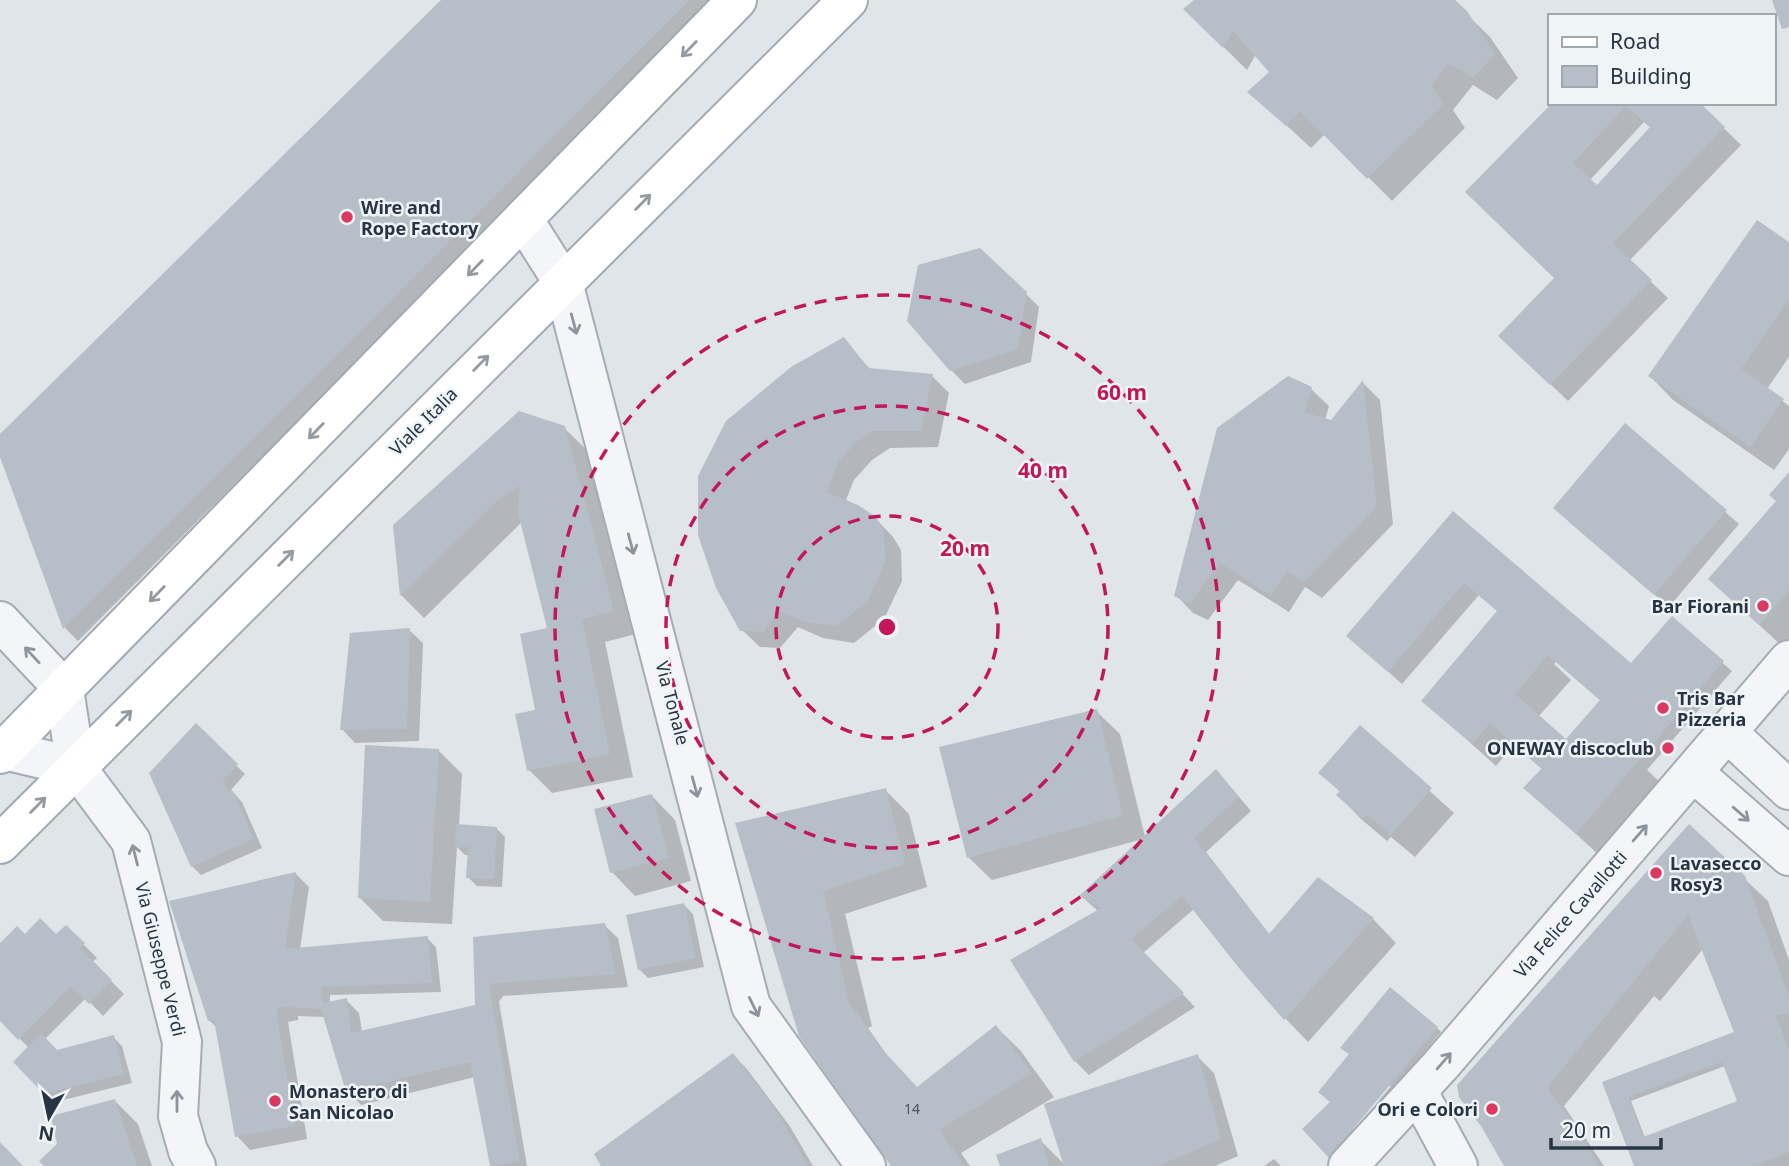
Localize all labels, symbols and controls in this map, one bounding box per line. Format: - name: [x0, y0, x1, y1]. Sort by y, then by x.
- legend: [1548, 14, 1775, 105]
- text: Road: [1610, 27, 1660, 55]
- one-way arrow: [681, 40, 698, 57]
- text: Building: [1610, 62, 1692, 90]
- one-way arrow: [634, 194, 651, 211]
- place label: Wire and Rope Factory: [361, 195, 479, 240]
- marker: Wire and Rope Factory: [339, 209, 355, 225]
- one-way arrow: [467, 259, 484, 276]
- one-way arrow: [568, 312, 581, 334]
- one-way arrow: [473, 354, 490, 371]
- text: 60 m: [1097, 378, 1147, 406]
- street label: Viale Italia: [384, 382, 462, 460]
- one-way arrow: [308, 422, 325, 439]
- text: 40 m: [1018, 456, 1068, 484]
- one-way arrow: [625, 532, 638, 554]
- text: 20 m: [940, 534, 990, 562]
- one-way arrow: [277, 549, 294, 566]
- one-way arrow: [149, 585, 166, 602]
- place label: Bar Fiorani: [1651, 594, 1749, 618]
- marker: Bar Fiorani: [1755, 598, 1771, 614]
- centre of rings: [875, 615, 899, 639]
- one-way arrow: [24, 647, 41, 664]
- street label: Via Tonale: [650, 658, 696, 748]
- place label: Tris Bar Pizzeria: [1677, 686, 1746, 731]
- marker: Tris Bar Pizzeria: [1655, 700, 1671, 716]
- one-way arrow: [116, 710, 133, 727]
- place label: ONEWAY discoclub: [1487, 736, 1654, 760]
- marker: ONEWAY discoclub: [1660, 740, 1676, 756]
- one-way arrow: [689, 776, 702, 798]
- one-way arrow: [29, 797, 46, 814]
- one-way arrow: [1732, 806, 1750, 822]
- one-way arrow: [1632, 824, 1648, 842]
- one-way arrow: [128, 845, 141, 867]
- street label: Via Felice Cavallotti: [1508, 845, 1632, 983]
- place label: Lavasecco Rosy3: [1670, 851, 1762, 896]
- marker: Lavasecco Rosy3: [1648, 865, 1664, 881]
- street label: Via Giuseppe Verdi: [130, 879, 192, 1039]
- one-way arrow: [748, 996, 761, 1017]
- one-way arrow: [1436, 1053, 1452, 1071]
- place label: Monastero di San Nicolao: [289, 1079, 408, 1124]
- north arrow: [14, 1082, 84, 1152]
- one-way arrow: [171, 1090, 184, 1113]
- marker: Monastero di San Nicolao: [267, 1093, 283, 1109]
- place label: Ori e Colori: [1377, 1097, 1478, 1121]
- house number: 14: [904, 1099, 920, 1118]
- marker: Ori e Colori: [1484, 1101, 1500, 1117]
- scale bar: [1551, 1106, 1661, 1150]
- text: 20 m: [1562, 1116, 1611, 1144]
- text: N: [37, 1120, 56, 1148]

